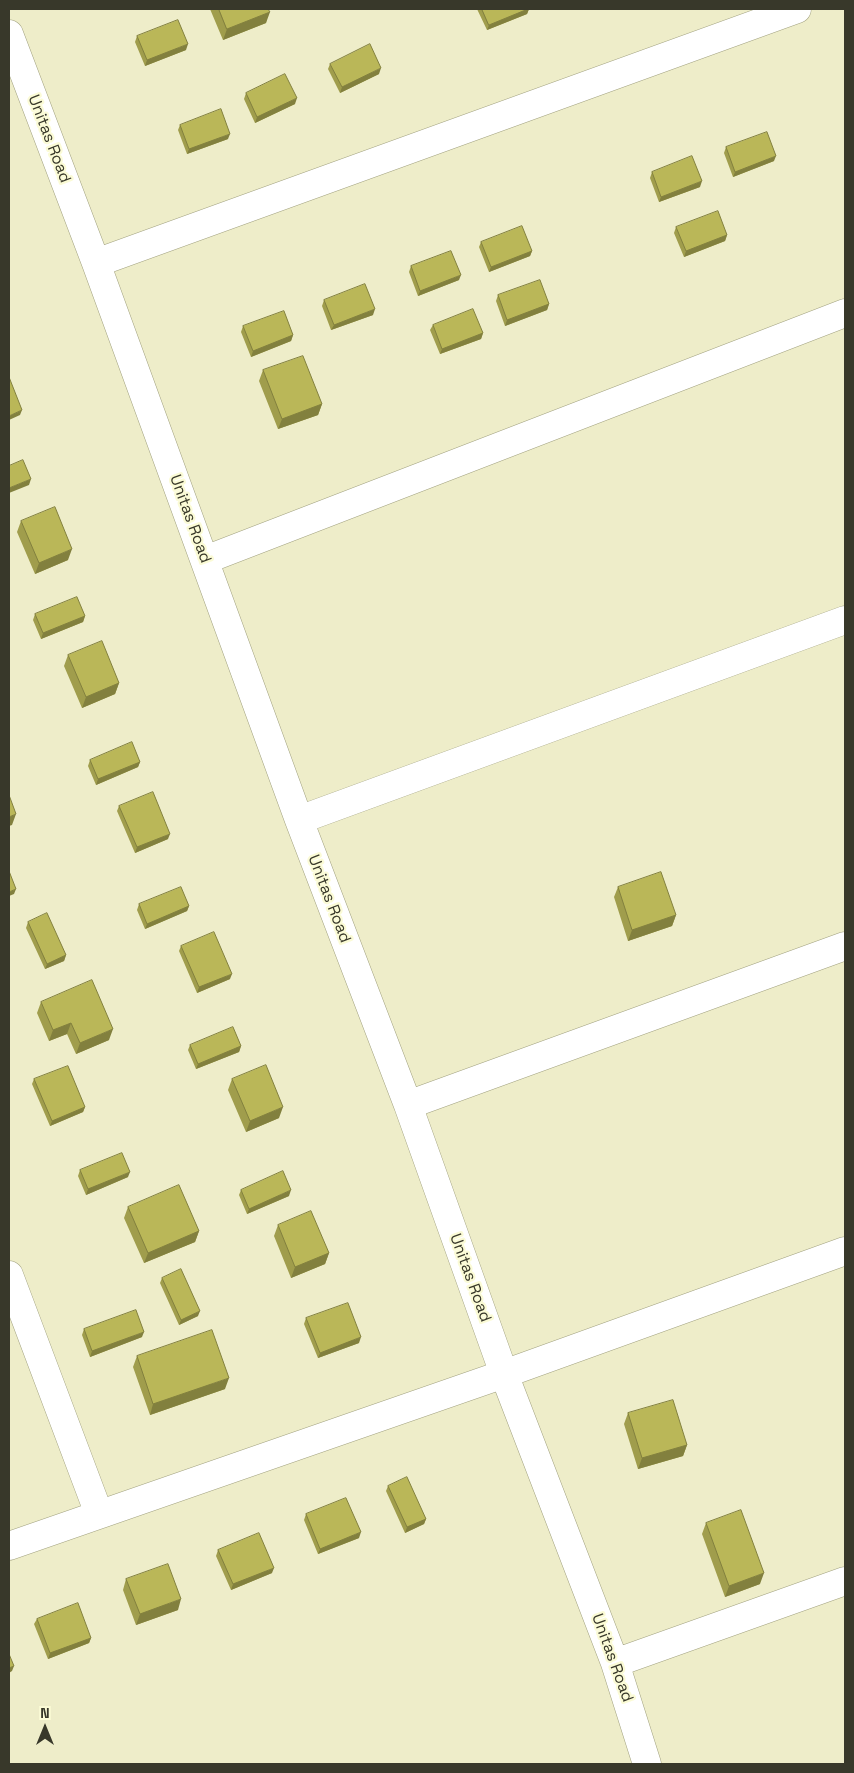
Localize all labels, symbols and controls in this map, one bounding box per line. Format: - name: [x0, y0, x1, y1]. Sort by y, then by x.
- street label: Unitas Road: [23, 92, 75, 186]
- street label: Unitas Road: [165, 472, 215, 566]
- street label: Unitas Road: [303, 852, 355, 946]
- street label: Unitas Road: [445, 1231, 495, 1325]
- street label: Unitas Road: [587, 1611, 637, 1705]
- north arrow: [20, 1703, 70, 1753]
- text: N: [40, 1704, 50, 1722]

